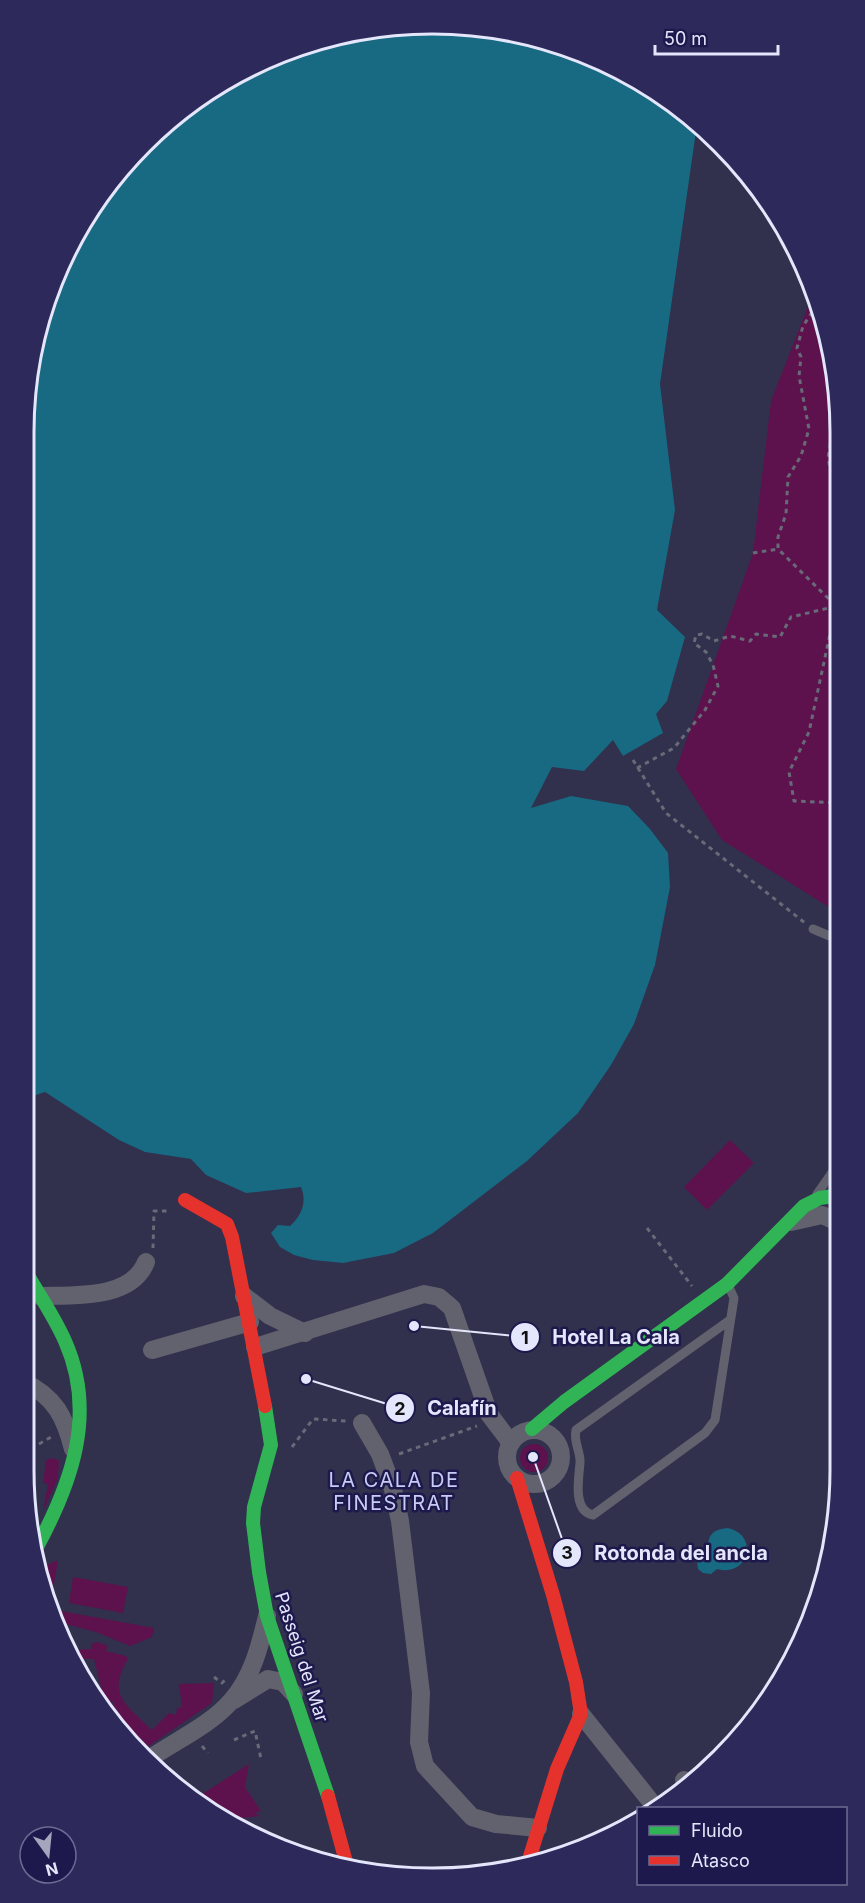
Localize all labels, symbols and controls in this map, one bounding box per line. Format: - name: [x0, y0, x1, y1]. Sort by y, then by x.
- scale bar: [655, 18, 778, 56]
- text: 50 m: [664, 28, 707, 49]
- callout: Hotel La Cala: [510, 1318, 691, 1356]
- text: Hotel La Cala: [552, 1325, 680, 1349]
- text: 1: [521, 1327, 529, 1348]
- callout: Calafín: [385, 1389, 508, 1427]
- text: Calafín: [427, 1396, 497, 1420]
- text: 2: [394, 1398, 406, 1419]
- district label: LA CALA DE FINESTRAT: [329, 1468, 459, 1515]
- callout: Rotonda del ancla: [552, 1534, 780, 1572]
- text: Rotonda del ancla: [594, 1541, 768, 1565]
- text: 3: [561, 1542, 573, 1563]
- street label: Passeig del Mar: [271, 1589, 333, 1725]
- legend: [637, 1807, 847, 1885]
- text: Fluido: [691, 1820, 743, 1841]
- north arrow: [18, 1825, 78, 1885]
- text: Atasco: [691, 1850, 750, 1871]
- text: N: [43, 1858, 60, 1881]

